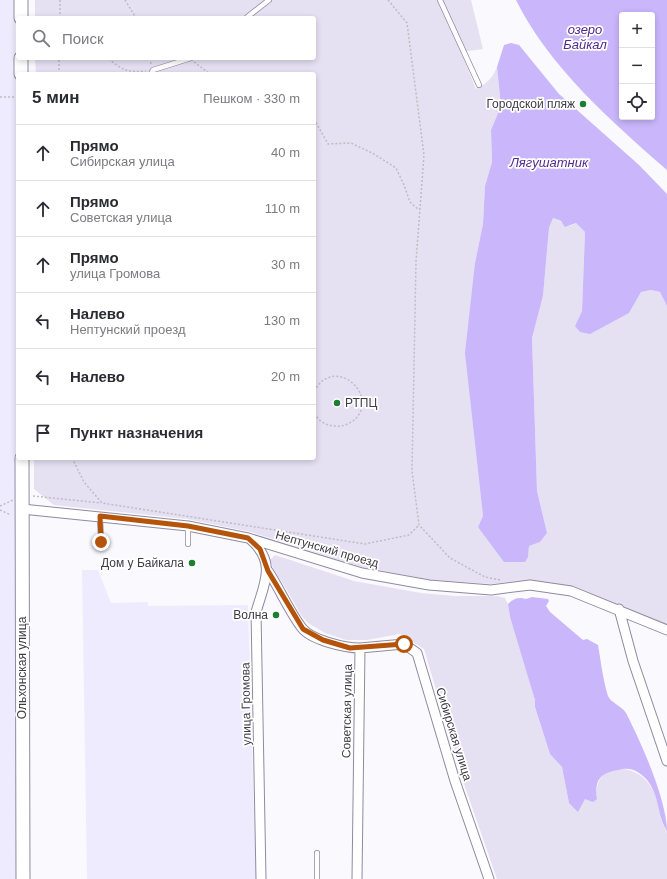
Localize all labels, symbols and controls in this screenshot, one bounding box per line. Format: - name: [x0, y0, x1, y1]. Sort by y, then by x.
- map controls: [619, 12, 655, 120]
- button: +: [619, 12, 655, 48]
- search box: [16, 16, 316, 60]
- water label: озеро Байкал: [563, 22, 607, 52]
- icon: search: [30, 27, 52, 49]
- text: Поиск: [62, 30, 104, 47]
- button: −: [619, 48, 655, 84]
- button: locate: [619, 84, 655, 120]
- text: 5 мин: [32, 88, 79, 107]
- text: Пешком · 330 m: [203, 91, 300, 106]
- place label: Городской пляж: [486, 97, 575, 111]
- marker: Городской пляж: [578, 99, 588, 109]
- text: Прямо: [70, 137, 119, 154]
- icon: ahead: [32, 142, 54, 164]
- text: 40 m: [271, 145, 300, 160]
- text: Сибирская улица: [70, 154, 175, 169]
- water label: Лягушатник: [509, 155, 589, 170]
- text: Прямо: [70, 193, 119, 210]
- icon: ahead: [32, 198, 54, 220]
- text: 110 m: [265, 201, 300, 216]
- text: Советская улица: [70, 210, 172, 225]
- text: Прямо: [70, 249, 119, 266]
- icon: ahead: [32, 254, 54, 276]
- text: 30 m: [271, 257, 300, 272]
- text: улица Громова: [70, 266, 160, 281]
- text: Налево: [70, 305, 125, 322]
- icon: left: [32, 310, 54, 332]
- text: 130 m: [264, 313, 300, 328]
- text: Нептунский проезд: [70, 322, 185, 337]
- icon: left: [32, 366, 54, 388]
- text: Налево: [70, 368, 125, 385]
- text: 20 m: [271, 369, 300, 384]
- place label: РТПЦ: [345, 396, 377, 410]
- marker: РТПЦ: [332, 398, 342, 408]
- icon: arrive: [32, 422, 54, 444]
- text: Пункт назначения: [70, 424, 203, 441]
- street label: Нептунский проезд: [274, 528, 380, 570]
- route end: [92, 533, 110, 551]
- place label: Дом у Байкала: [101, 556, 184, 570]
- marker: Дом у Байкала: [187, 558, 197, 568]
- place label: Волна: [233, 608, 268, 622]
- marker: Волна: [271, 610, 281, 620]
- street label: Ольхонская улица: [15, 616, 29, 719]
- route start: [395, 635, 413, 653]
- street label: улица Громова: [238, 662, 254, 746]
- street label: Советская улица: [339, 663, 355, 758]
- street label: Сибирская улица: [433, 686, 475, 783]

